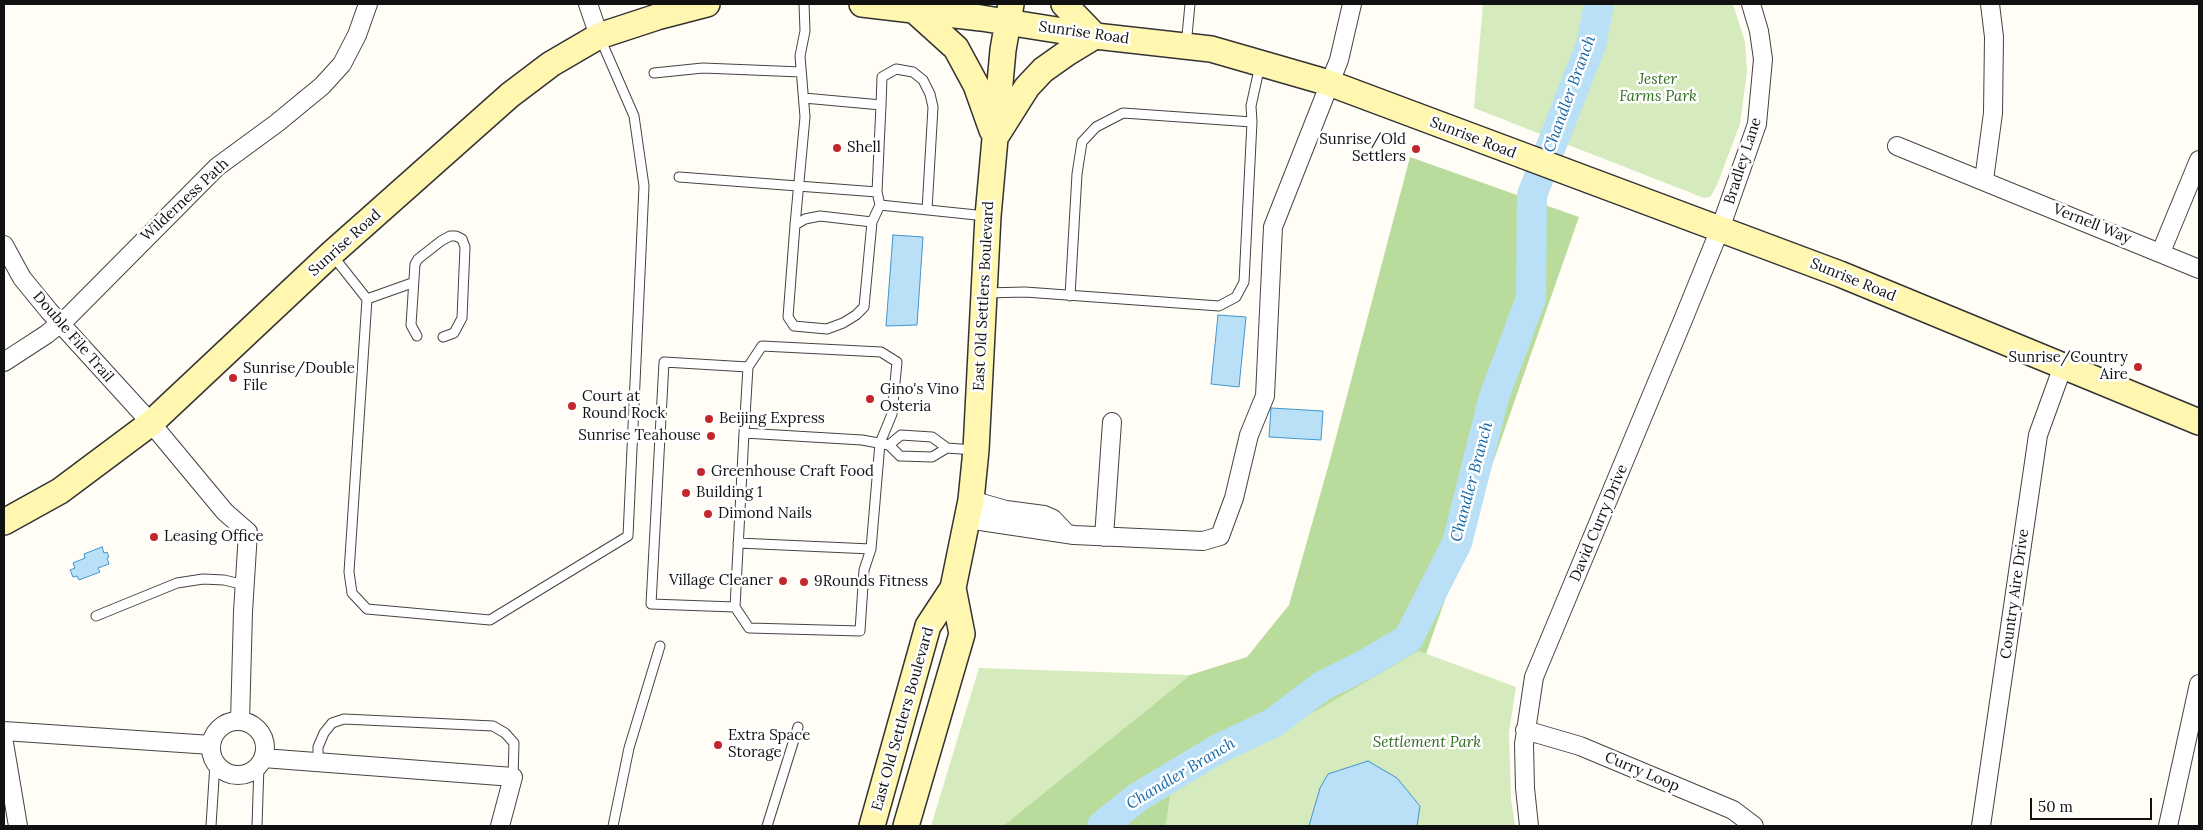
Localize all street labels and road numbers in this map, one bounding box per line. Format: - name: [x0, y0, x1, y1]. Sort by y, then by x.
- street label: Sunrise Road: [1038, 18, 1130, 48]
- street label: Sunrise Road: [1427, 113, 1519, 163]
- street label: Bradley Lane: [1720, 115, 1766, 207]
- street label: Wilderness Path: [138, 155, 232, 245]
- street label: Vernell Way: [2050, 200, 2134, 248]
- street label: East Old Settlers Boulevard: [970, 201, 998, 391]
- street label: Sunrise Road: [305, 206, 385, 280]
- street label: Sunrise Road: [1807, 255, 1899, 305]
- street label: Double File Trail: [29, 288, 117, 386]
- street label: David Curry Drive: [1566, 462, 1632, 584]
- street label: Country Aire Drive: [1997, 528, 2033, 660]
- street label: East Old Settlers Boulevard: [868, 625, 938, 813]
- street label: Curry Loop: [1602, 748, 1682, 796]

